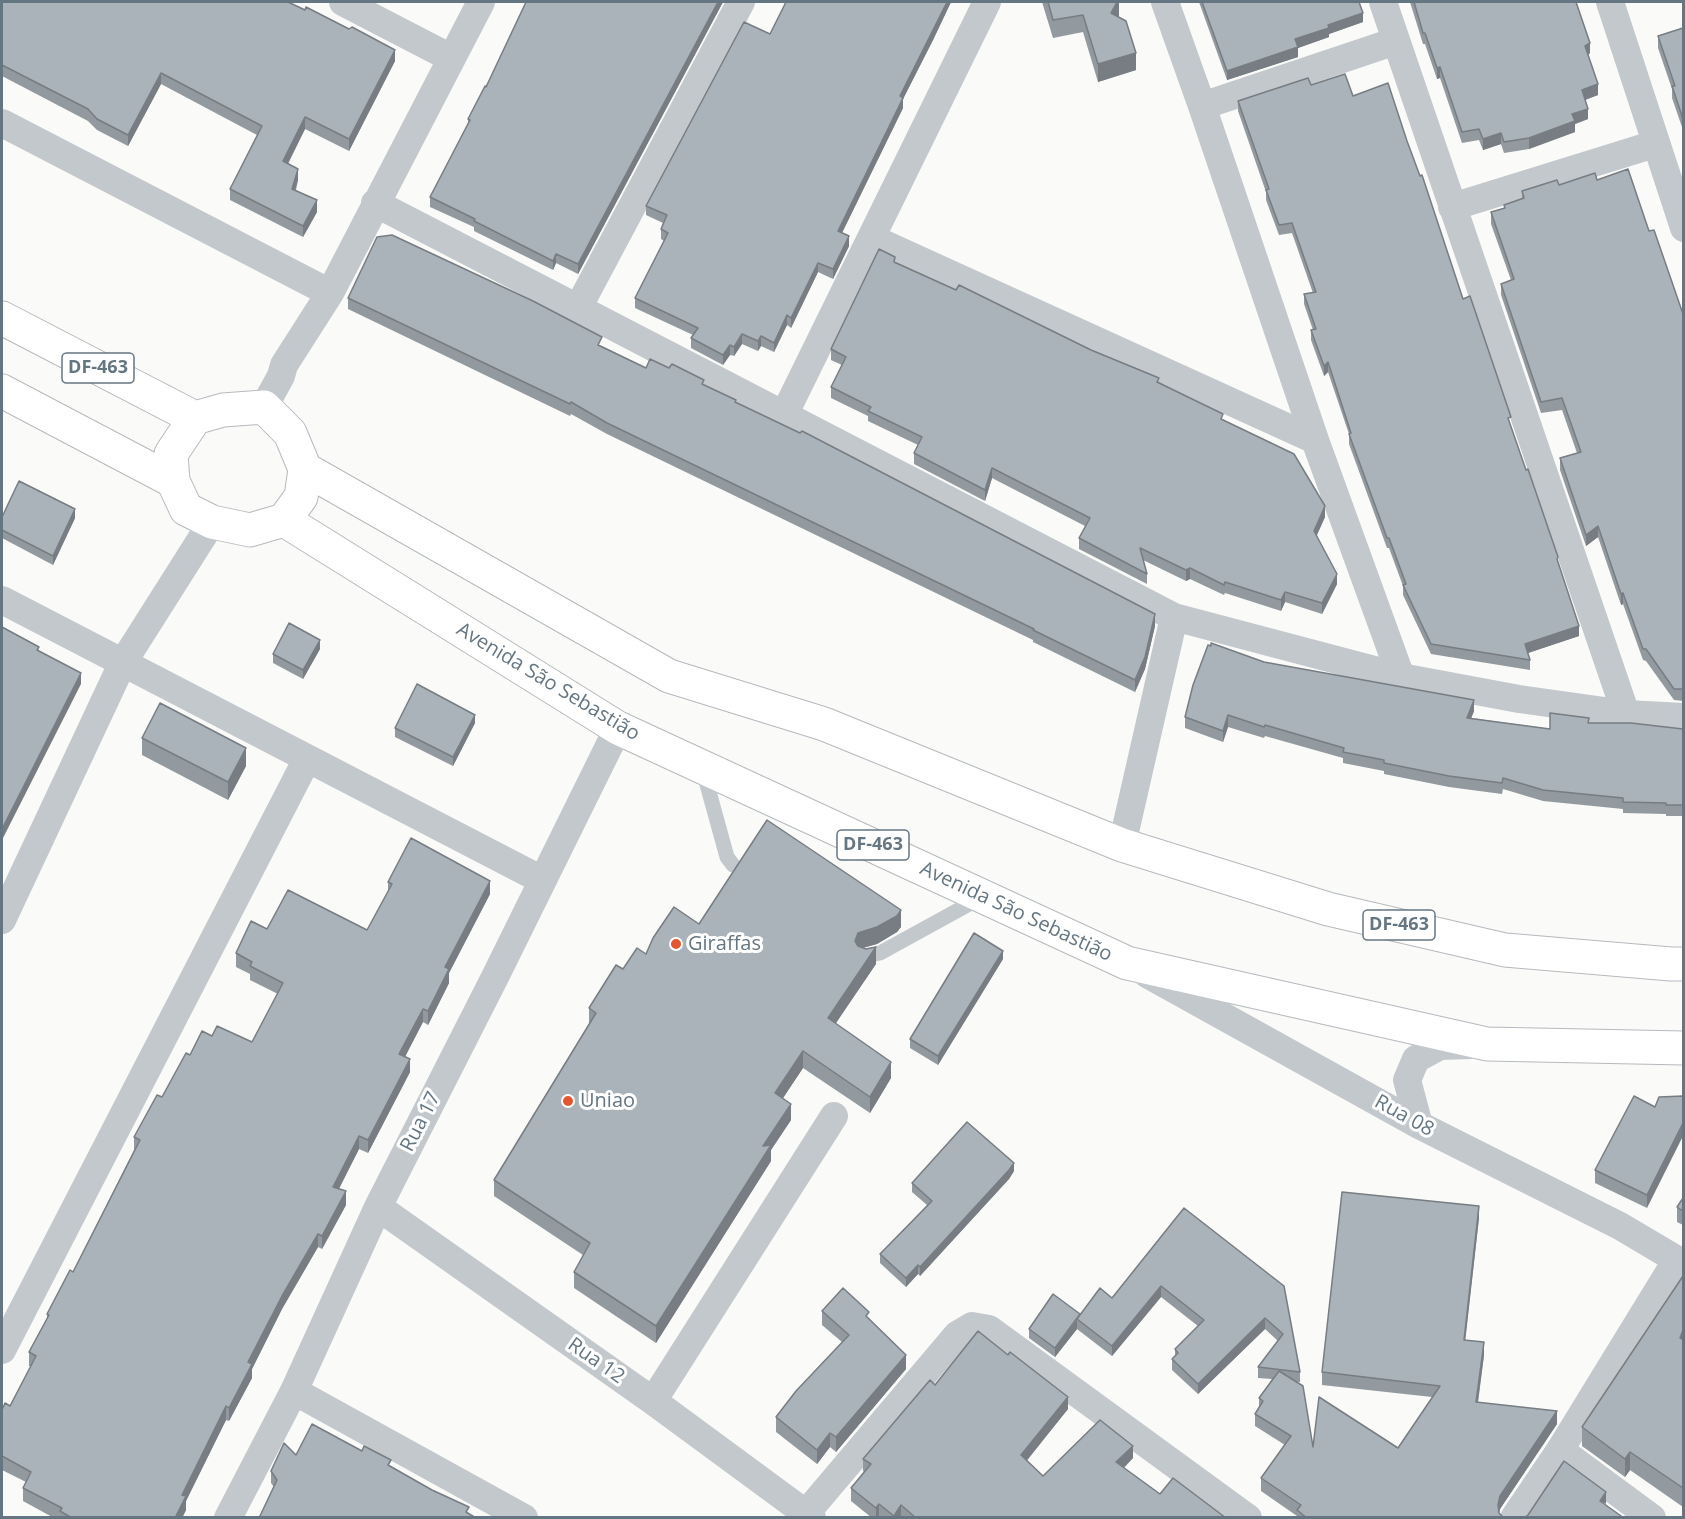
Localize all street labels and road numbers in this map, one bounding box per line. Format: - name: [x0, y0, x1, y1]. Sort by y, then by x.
- road number: DF-463: [62, 353, 134, 383]
- street label: Avenida São Sebastião: [452, 618, 644, 746]
- road number: DF-463: [837, 830, 909, 860]
- street label: Avenida São Sebastião: [916, 857, 1116, 967]
- road number: DF-463: [1363, 910, 1435, 940]
- street label: Rua 17: [396, 1088, 446, 1156]
- street label: Rua 08: [1370, 1090, 1438, 1142]
- street label: Rua 12: [563, 1333, 629, 1389]

